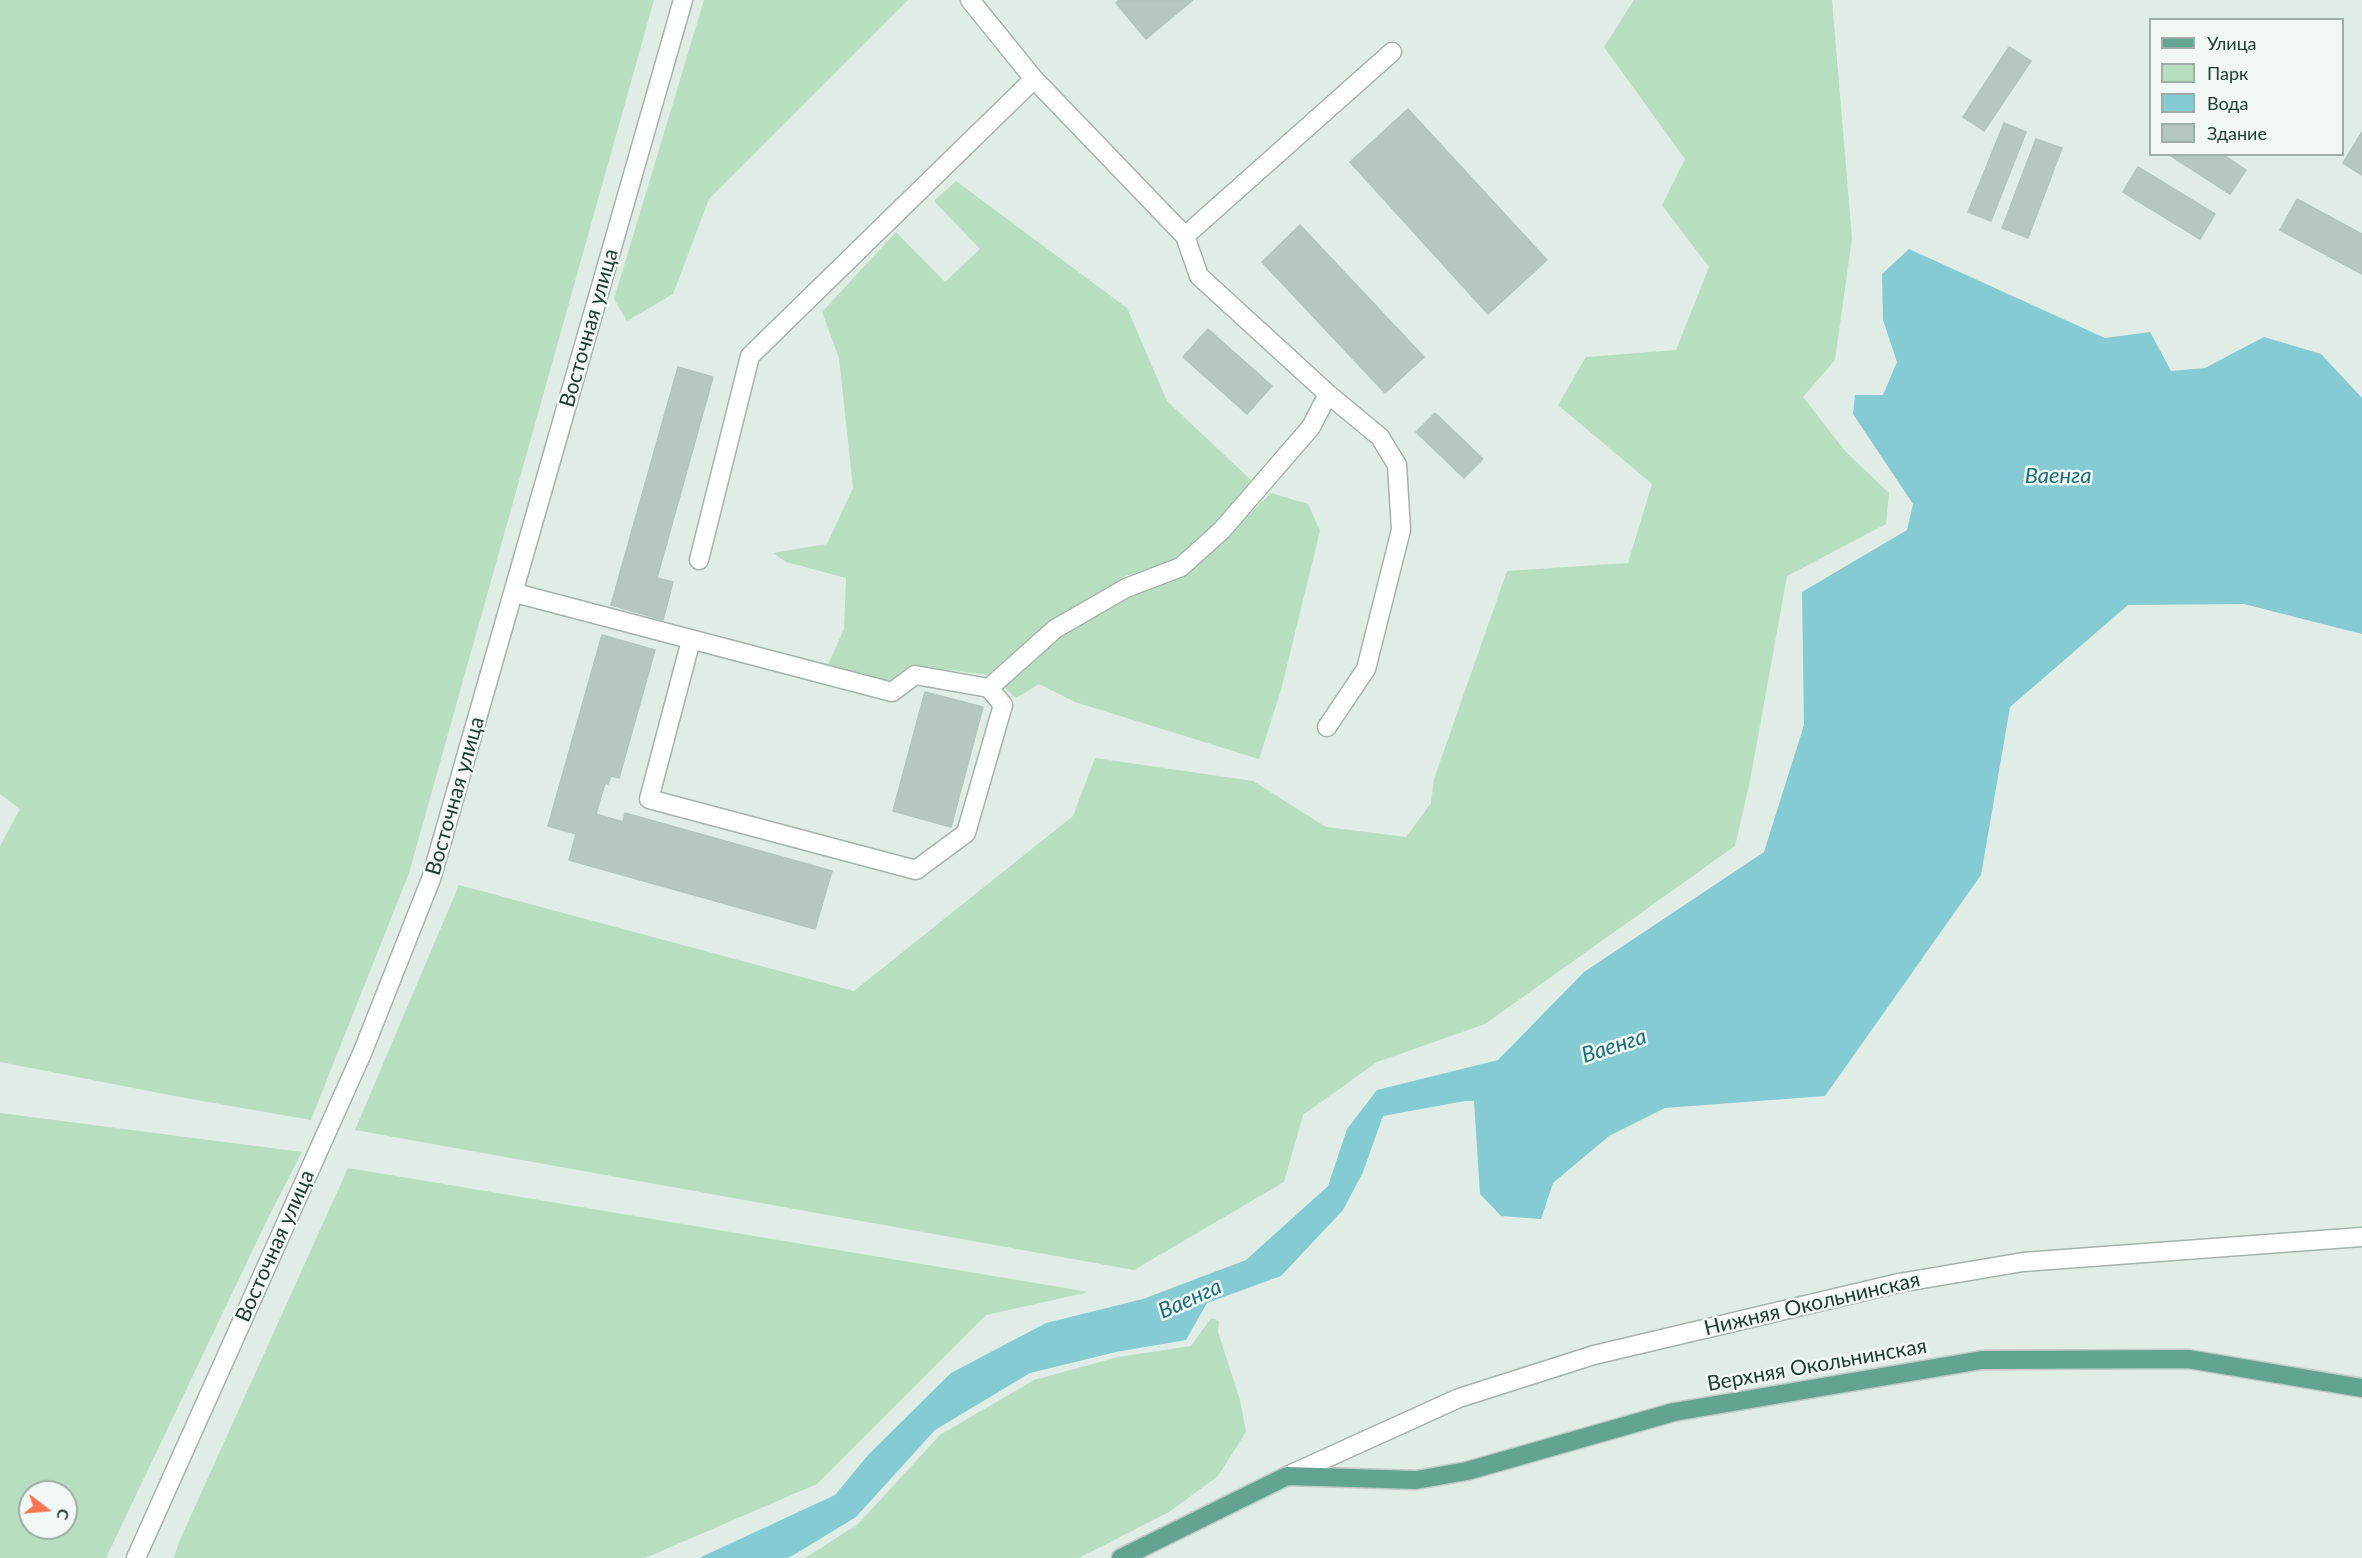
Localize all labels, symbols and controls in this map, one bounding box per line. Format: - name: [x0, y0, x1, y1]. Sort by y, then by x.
- legend: [2149, 18, 2344, 156]
- text: Улица: [2207, 32, 2257, 54]
- text: Парк: [2207, 62, 2248, 84]
- text: Вода: [2207, 92, 2248, 114]
- text: Здание: [2207, 122, 2267, 144]
- street label: Восточная улица: [554, 246, 624, 410]
- water label: Ваенга: [2025, 463, 2091, 489]
- street label: Восточная улица: [420, 714, 490, 878]
- water label: Ваенга: [1578, 1023, 1650, 1069]
- street label: Восточная улица: [230, 1166, 320, 1326]
- street label: Нижняя Окольнинская: [1702, 1267, 1922, 1341]
- water label: Ваенга: [1154, 1273, 1226, 1325]
- street label: Верхняя Окольнинская: [1705, 1333, 1929, 1397]
- north arrow: [18, 1480, 78, 1540]
- text: С: [53, 1507, 74, 1522]

